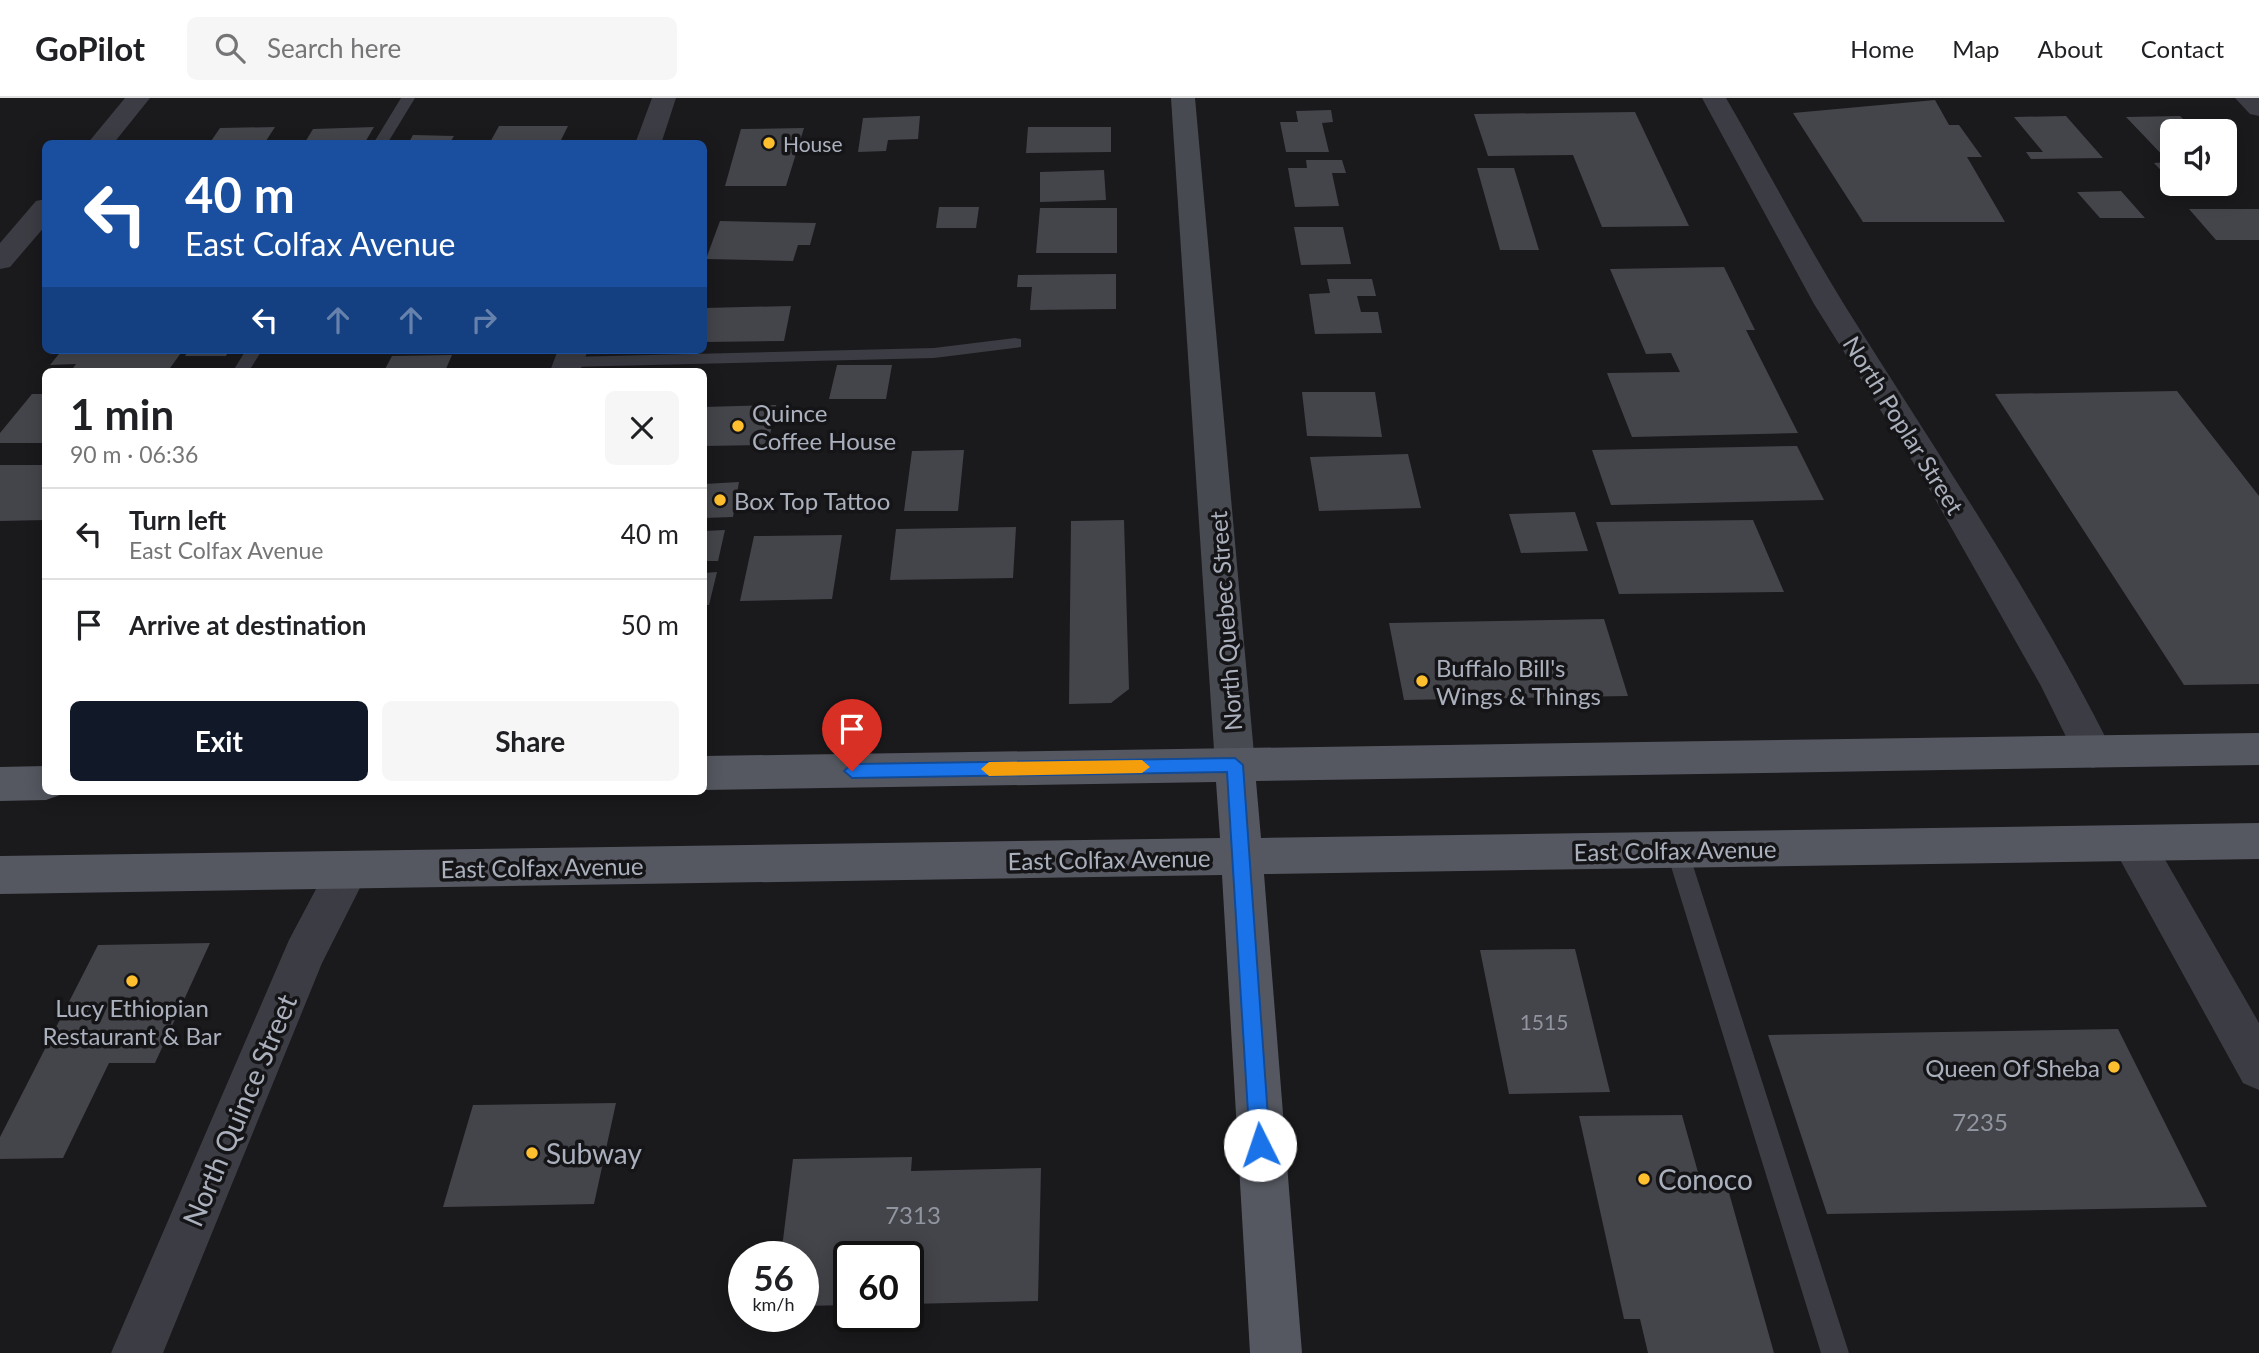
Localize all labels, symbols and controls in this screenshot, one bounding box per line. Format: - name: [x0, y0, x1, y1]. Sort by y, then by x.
- search box: [187, 17, 677, 80]
- text: GoPilot: [35, 28, 145, 68]
- icon: search: [211, 29, 249, 67]
- text: Search here: [267, 32, 401, 64]
- text: Home: [1850, 34, 1914, 63]
- text: Map: [1952, 34, 2000, 63]
- text: About: [2038, 34, 2103, 63]
- text: Contact: [2141, 34, 2224, 63]
- map controls: [2160, 119, 2237, 196]
- button: sound: [2160, 119, 2237, 196]
- place label: House: [783, 131, 843, 156]
- marker: House: [761, 135, 777, 151]
- text: 40 m: [185, 165, 295, 223]
- icon: left: [70, 168, 161, 259]
- text: East Colfax Avenue: [185, 224, 455, 263]
- icon: left: [246, 301, 284, 339]
- icon: ahead: [319, 301, 357, 339]
- icon: ahead: [392, 301, 430, 339]
- icon: right: [465, 301, 503, 339]
- street label: North Poplar Street: [1838, 331, 1971, 520]
- text: 1 min: [70, 389, 174, 439]
- button: close: [605, 391, 679, 465]
- place label: Quince Coffee House: [752, 398, 896, 455]
- marker: Quince Coffee House: [730, 418, 746, 434]
- text: 90 m · 06:36: [70, 440, 198, 468]
- place label: Box Top Tattoo: [734, 486, 890, 515]
- marker: Box Top Tattoo: [712, 492, 728, 508]
- text: Turn left: [129, 504, 226, 536]
- street label: North Quebec Street: [1203, 510, 1247, 732]
- icon: left: [70, 515, 108, 553]
- text: 40 m: [621, 518, 679, 550]
- text: East Colfax Avenue: [129, 536, 323, 564]
- icon: arrive: [70, 606, 108, 644]
- text: Arrive at destination: [129, 609, 366, 641]
- text: 50 m: [621, 609, 679, 641]
- place label: Buffalo Bill's Wings & Things: [1436, 653, 1601, 710]
- marker: Buffalo Bill's Wings & Things: [1414, 673, 1430, 689]
- pin: [822, 699, 882, 771]
- button: Exit: [70, 701, 368, 781]
- button: Share: [382, 701, 679, 781]
- icon: arrive: [833, 710, 871, 748]
- street label: East Colfax Avenue: [1573, 834, 1777, 866]
- street label: East Colfax Avenue: [1007, 843, 1211, 875]
- street label: East Colfax Avenue: [440, 851, 644, 883]
- marker: Lucy Ethiopian Restaurant & Bar: [124, 973, 140, 989]
- street label: North Quince Street: [175, 989, 303, 1231]
- place label: Lucy Ethiopian Restaurant & Bar: [43, 993, 222, 1050]
- house number: 1515: [1520, 1009, 1568, 1034]
- place label: Queen Of Sheba: [1925, 1053, 2100, 1082]
- marker: Queen Of Sheba: [2106, 1059, 2122, 1075]
- house number: 7235: [1952, 1107, 2008, 1136]
- position arrow: [1223, 1108, 1297, 1182]
- place label: Subway: [546, 1136, 642, 1170]
- marker: Subway: [524, 1145, 540, 1161]
- place label: Conoco: [1658, 1162, 1753, 1196]
- marker: Conoco: [1636, 1171, 1652, 1187]
- house number: 7313: [885, 1200, 941, 1229]
- speed limit sign: 60: [833, 1241, 924, 1332]
- text: 56: [753, 1256, 794, 1298]
- text: km/h: [752, 1293, 795, 1315]

